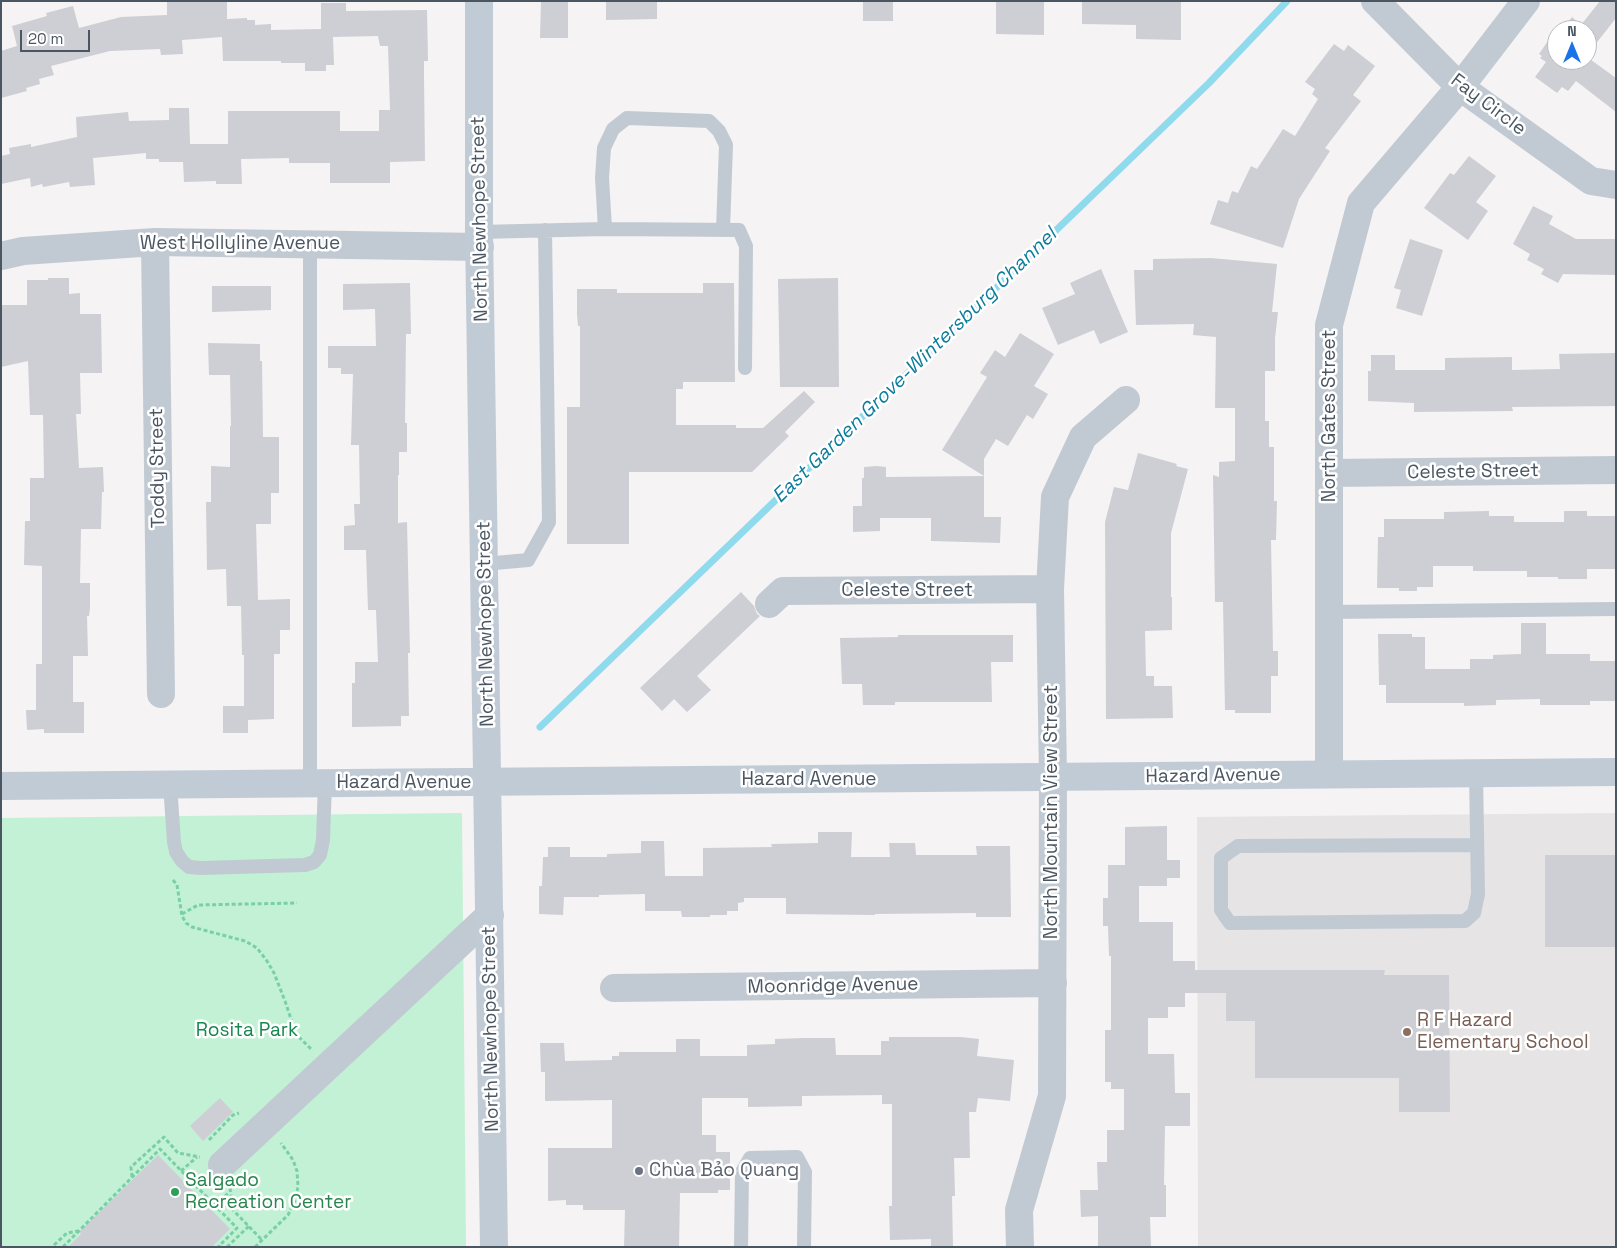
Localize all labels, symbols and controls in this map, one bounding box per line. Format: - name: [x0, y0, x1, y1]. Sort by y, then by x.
- scale bar: [22, 20, 92, 52]
- north arrow: [1547, 20, 1597, 70]
- text: N: [1567, 22, 1577, 40]
- text: 20 m: [28, 29, 63, 48]
- street label: Fay Circle: [1446, 69, 1530, 141]
- street label: North Newhope Street: [467, 116, 493, 322]
- water label: East Garden Grove-Wintersburg Channel: [768, 223, 1062, 509]
- street label: West Hollyline Avenue: [140, 233, 340, 255]
- street label: North Gates Street: [1319, 330, 1341, 502]
- street label: Toddy Street: [146, 408, 170, 528]
- street label: Celeste Street: [1407, 459, 1539, 485]
- street label: North Newhope Street: [473, 521, 499, 727]
- street label: Celeste Street: [841, 580, 973, 602]
- street label: North Mountain View Street: [1041, 685, 1063, 939]
- street label: Hazard Avenue: [1145, 763, 1281, 789]
- street label: Hazard Avenue: [741, 769, 877, 791]
- street label: Hazard Avenue: [336, 772, 472, 794]
- street label: North Newhope Street: [478, 926, 504, 1132]
- street label: Moonridge Avenue: [747, 973, 919, 999]
- place label: R F Hazard Elementary School: [1417, 1010, 1589, 1054]
- park label: Rosita Park: [196, 1020, 298, 1042]
- marker: R F Hazard Elementary School: [1401, 1026, 1413, 1038]
- place label: Chùa Bảo Quang: [649, 1160, 799, 1182]
- marker: Chùa Bảo Quang: [633, 1165, 645, 1177]
- place label: Salgado Recreation Center: [185, 1170, 351, 1214]
- marker: Salgado Recreation Center: [169, 1186, 181, 1198]

